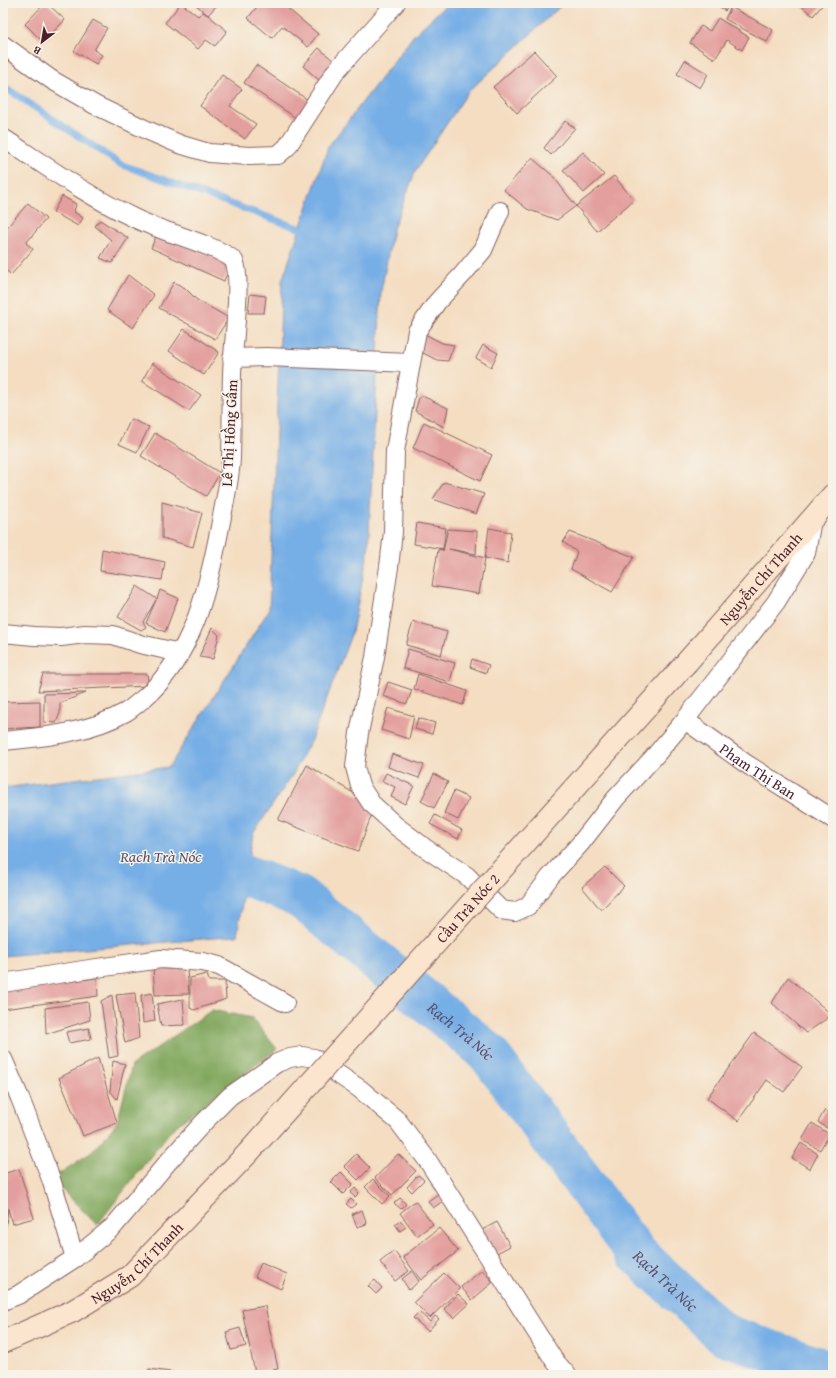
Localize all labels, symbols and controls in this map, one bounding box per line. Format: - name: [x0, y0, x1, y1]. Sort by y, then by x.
- north arrow: [22, 22, 62, 62]
- text: B: [30, 42, 44, 59]
- street label: Lê Thị Hồng Gấm: [216, 378, 242, 487]
- street label: Nguyễn Chí Thanh: [714, 527, 807, 629]
- street label: Phạm Thị Ban: [716, 738, 801, 804]
- water label: Rạch Trà Nóc: [119, 844, 202, 868]
- street label: Cầu Trà Nóc 2: [431, 869, 504, 947]
- water label: Rạch Trà Nóc: [422, 995, 502, 1066]
- street label: Nguyễn Chí Thanh: [86, 1216, 188, 1308]
- water label: Rạch Trà Nóc: [627, 1243, 704, 1318]

